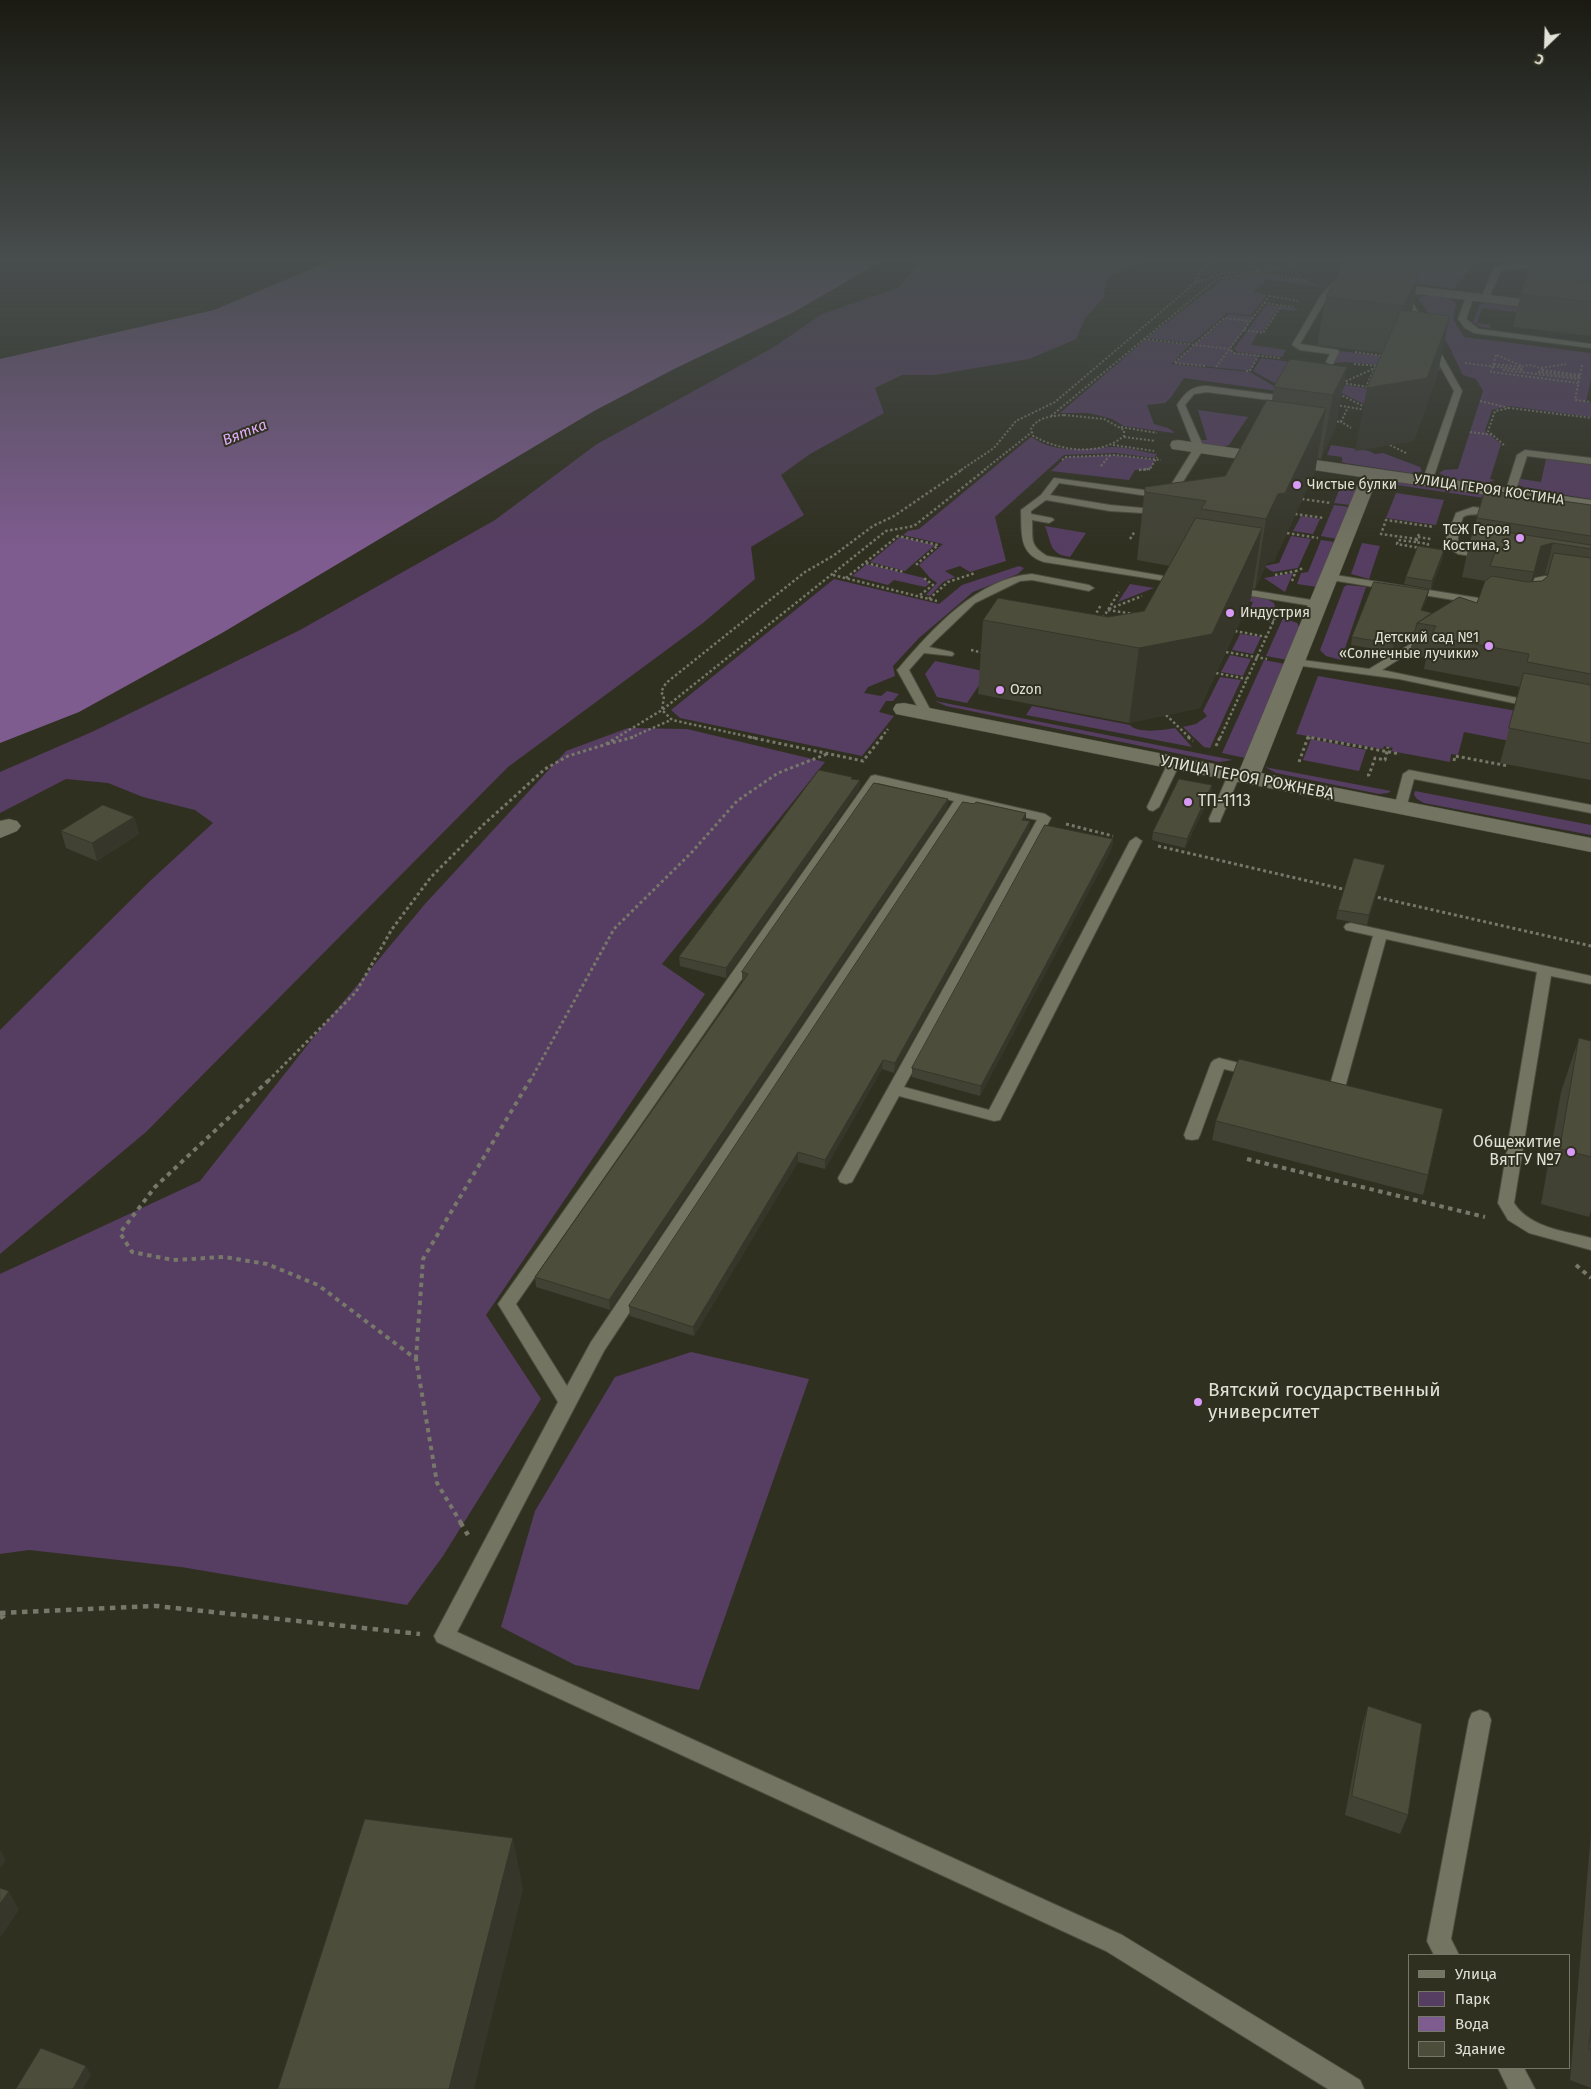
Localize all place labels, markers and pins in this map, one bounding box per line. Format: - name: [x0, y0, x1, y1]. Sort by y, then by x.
- place label: Чистые булки: [1307, 477, 1397, 493]
- marker: Чистые булки: [1291, 479, 1303, 491]
- place label: ТСЖ Героя Костина, 3: [1442, 522, 1510, 554]
- marker: ТСЖ Героя Костина, 3: [1514, 532, 1526, 544]
- place label: Индустрия: [1240, 605, 1310, 621]
- marker: Индустрия: [1224, 607, 1236, 619]
- place label: Детский сад №1 «Солнечные лучики»: [1339, 630, 1479, 662]
- marker: Детский сад №1 «Солнечные лучики»: [1483, 640, 1495, 652]
- place label: Ozon: [1010, 682, 1042, 698]
- marker: Ozon: [994, 684, 1006, 696]
- place label: ТП-1113: [1198, 792, 1251, 812]
- marker: ТП-1113: [1182, 796, 1194, 808]
- place label: Общежитие ВятГУ №7: [1473, 1133, 1561, 1171]
- marker: Общежитие ВятГУ №7: [1565, 1146, 1577, 1158]
- place label: Вятский государственный университет: [1208, 1380, 1441, 1424]
- marker: Вятский государственный университет: [1192, 1396, 1204, 1408]

